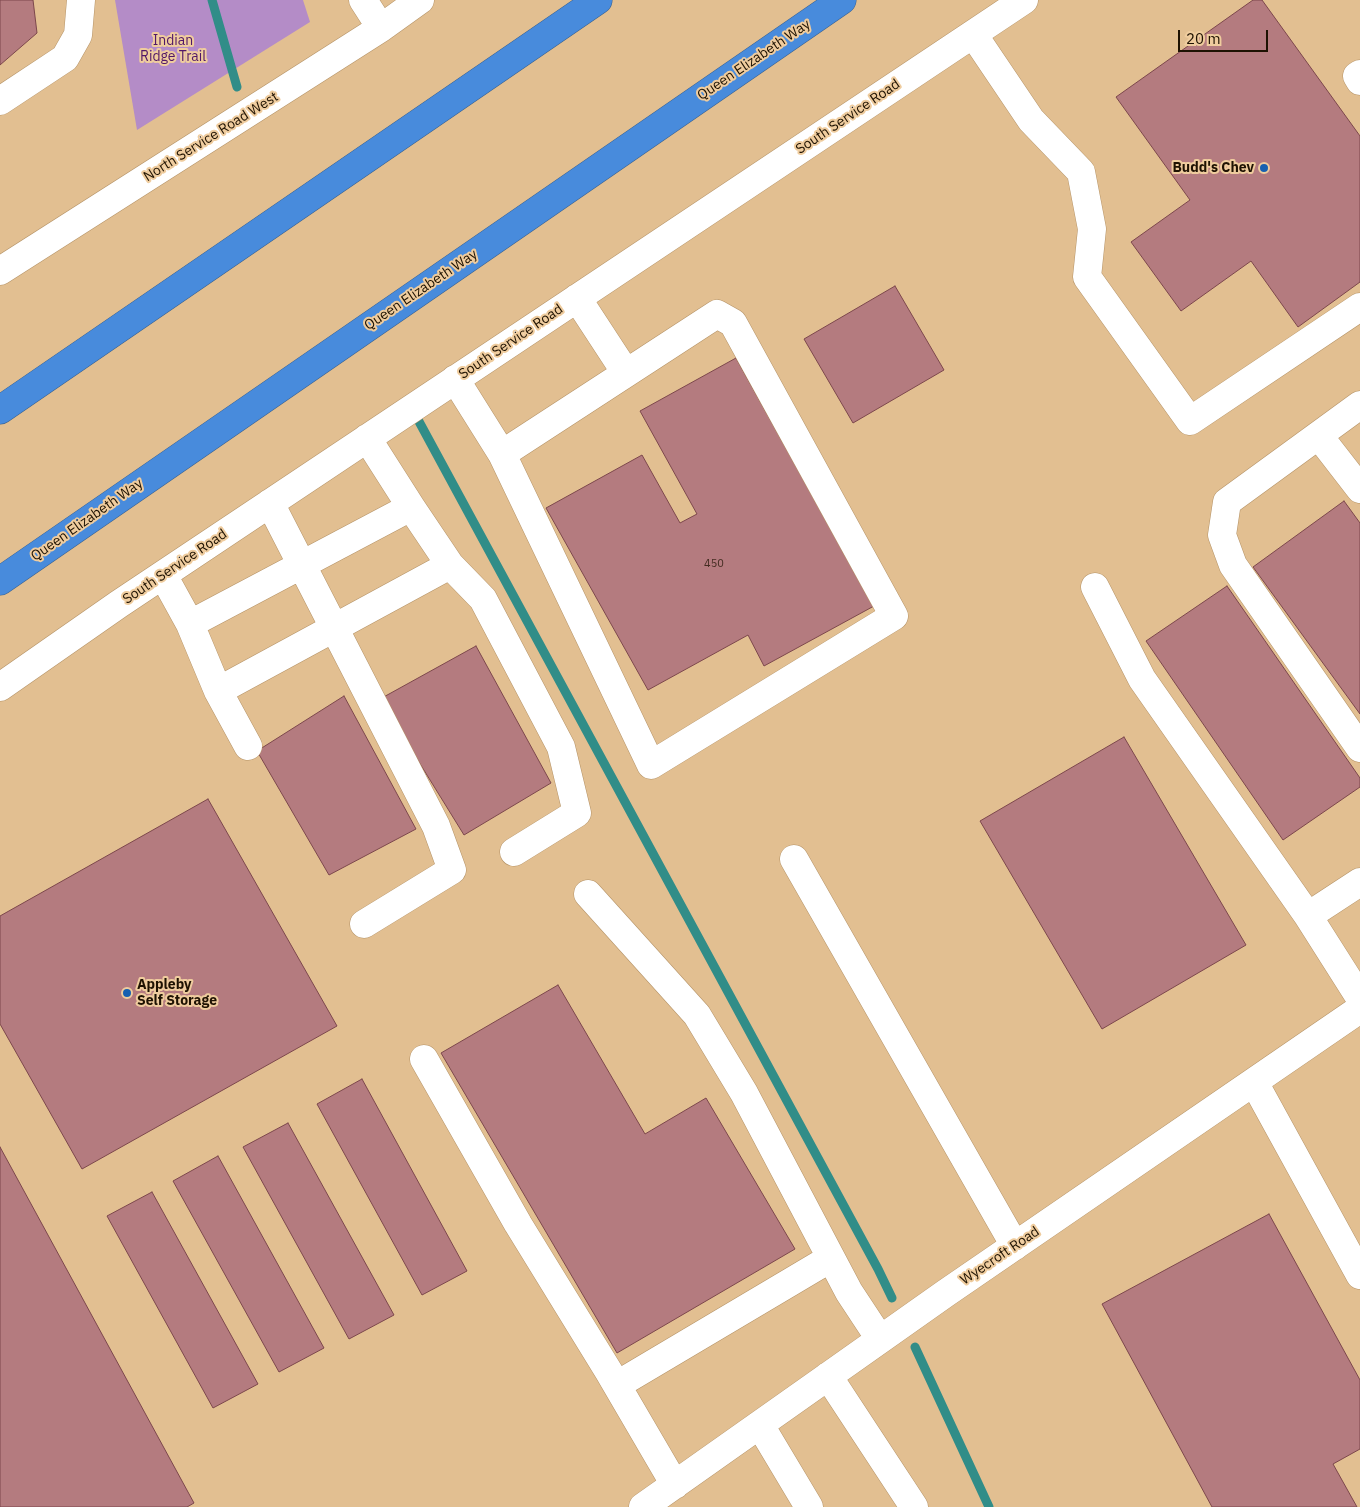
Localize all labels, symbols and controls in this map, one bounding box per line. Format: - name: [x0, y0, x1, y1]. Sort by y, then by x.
- street label: Queen Elizabeth Way: [694, 16, 814, 104]
- scale bar: [1180, 20, 1270, 52]
- text: 20 m: [1186, 29, 1221, 48]
- park label: Indian Ridge Trail: [140, 33, 206, 65]
- street label: South Service Road: [793, 76, 903, 158]
- street label: North Service Road West: [141, 89, 281, 185]
- place label: Budd's Chev: [1172, 160, 1254, 176]
- marker: Budd's Chev: [1258, 162, 1270, 174]
- street label: Queen Elizabeth Way: [361, 246, 481, 334]
- street label: South Service Road: [456, 301, 566, 383]
- street label: Queen Elizabeth Way: [28, 475, 146, 565]
- street label: South Service Road: [120, 526, 230, 608]
- house number: 450: [704, 557, 724, 571]
- place label: Appleby Self Storage: [137, 977, 217, 1010]
- marker: Appleby Self Storage: [121, 987, 133, 999]
- street label: Wyecroft Road: [957, 1223, 1043, 1289]

